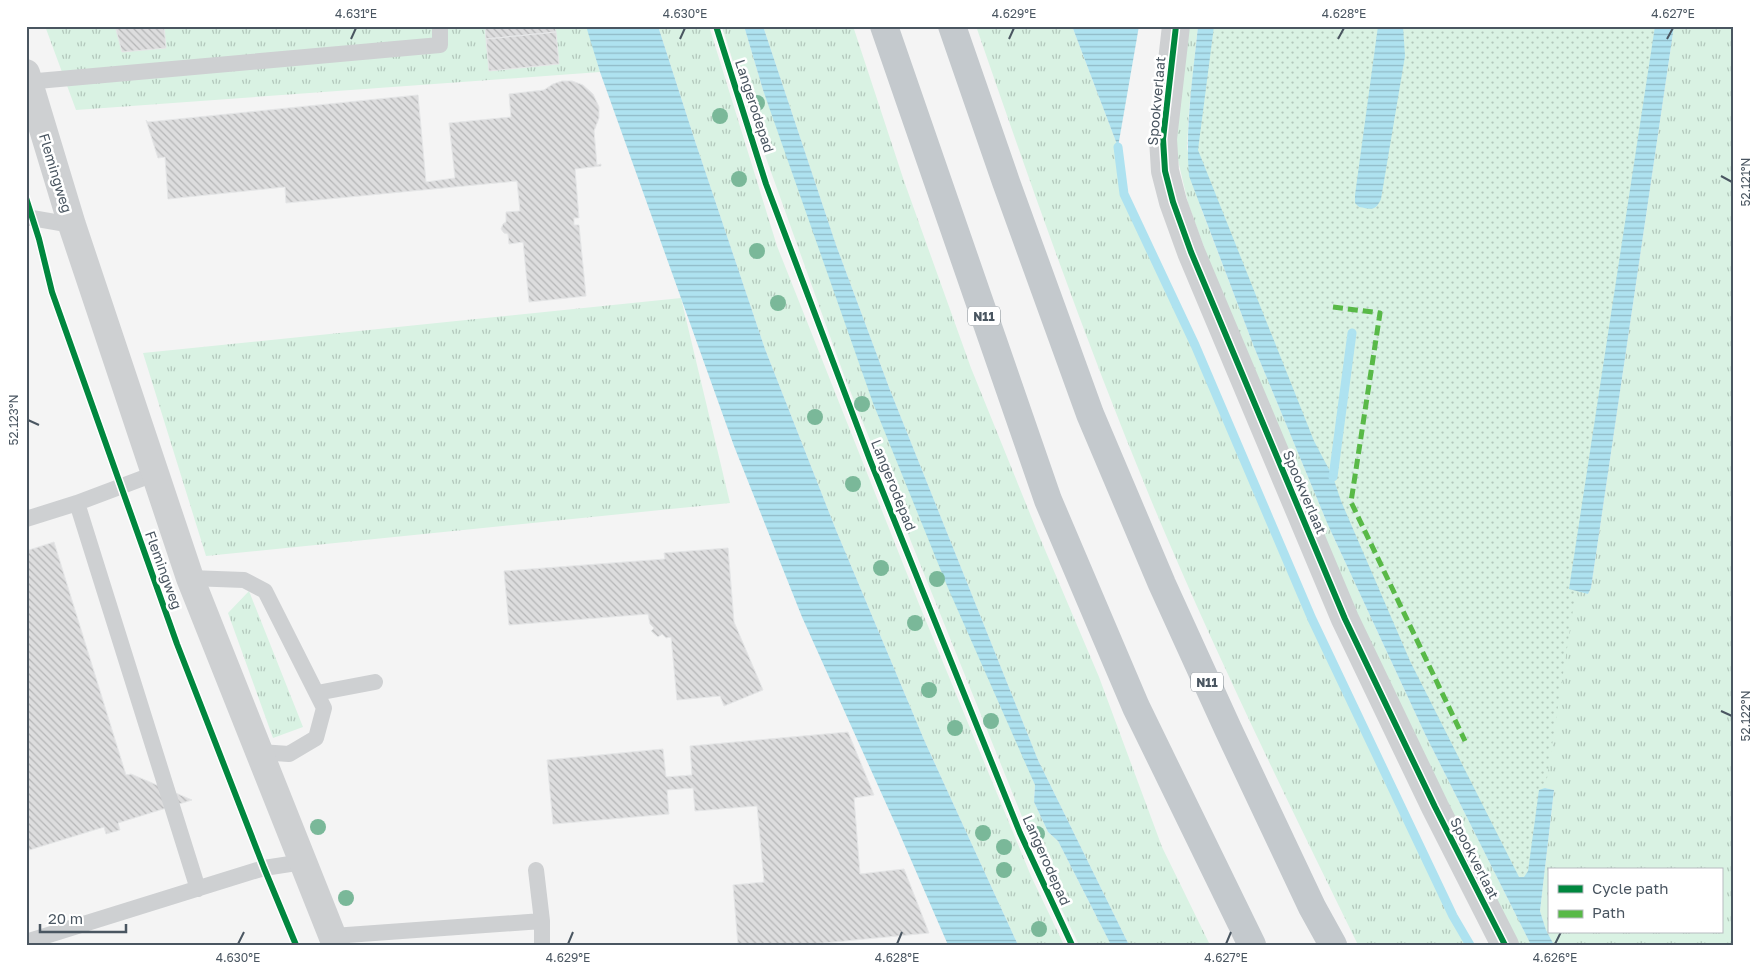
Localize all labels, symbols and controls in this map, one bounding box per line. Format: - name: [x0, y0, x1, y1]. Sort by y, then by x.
- text: 4.631°E: [335, 6, 377, 21]
- text: 4.630°E: [663, 6, 707, 21]
- text: 4.629°E: [992, 6, 1036, 21]
- text: 4.628°E: [1322, 6, 1366, 21]
- text: 4.627°E: [1651, 6, 1695, 21]
- street label: Spookverlaat: [1144, 56, 1168, 146]
- street label: Langerodepad: [732, 57, 778, 155]
- street label: Flemingweg: [36, 131, 76, 215]
- text: 52.121°N: [1738, 158, 1753, 206]
- road number: N11: [968, 306, 1000, 326]
- text: 52.123°N: [6, 394, 21, 446]
- street label: Langerodepad: [868, 437, 920, 533]
- street label: Spookverlaat: [1280, 448, 1330, 536]
- street label: Flemingweg: [142, 529, 186, 611]
- road number: N11: [1191, 672, 1223, 692]
- text: 52.122°N: [1738, 690, 1753, 742]
- street label: Langerodepad: [1020, 812, 1074, 908]
- street label: Spookverlaat: [1447, 814, 1503, 902]
- legend: [1548, 868, 1722, 934]
- text: Cycle path: [1592, 879, 1668, 897]
- scale bar: [40, 901, 126, 933]
- text: Path: [1592, 903, 1625, 921]
- text: 20 m: [48, 909, 83, 927]
- text: 4.630°E: [216, 950, 260, 965]
- text: 4.629°E: [546, 950, 590, 965]
- text: 4.628°E: [875, 950, 919, 965]
- text: 4.627°E: [1204, 950, 1248, 965]
- text: 4.626°E: [1533, 950, 1577, 965]

